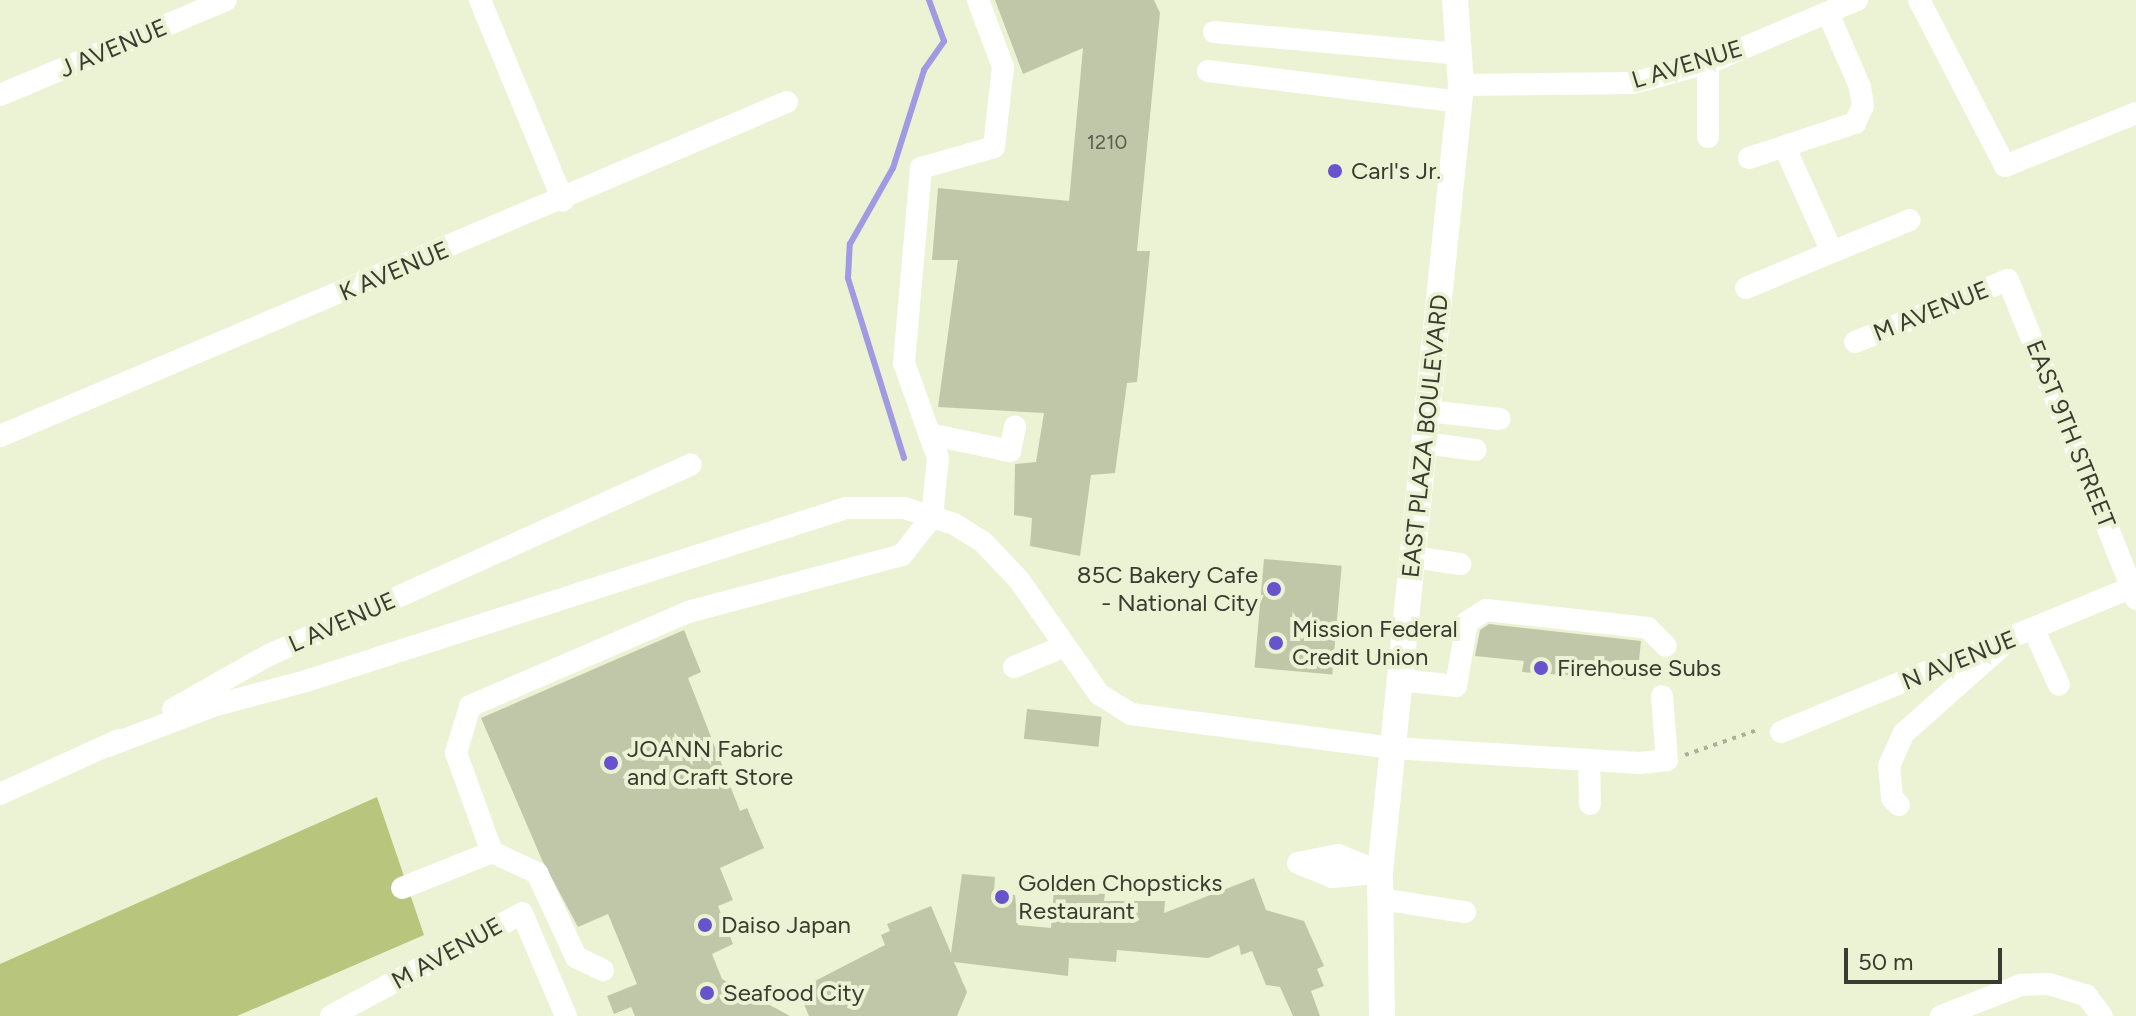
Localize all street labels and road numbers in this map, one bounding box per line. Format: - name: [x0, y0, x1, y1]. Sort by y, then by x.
- street label: J AVENUE: [55, 12, 171, 84]
- street label: L AVENUE: [1628, 34, 1746, 94]
- street label: K AVENUE: [335, 235, 453, 307]
- street label: M AVENUE: [1869, 275, 1993, 347]
- street label: EAST PLAZA BOULEVARD: [1396, 293, 1454, 579]
- street label: EAST 9TH STREET: [2020, 336, 2122, 532]
- street label: L AVENUE: [284, 586, 400, 658]
- street label: N AVENUE: [1898, 624, 2020, 696]
- street label: M AVENUE: [387, 911, 507, 995]

